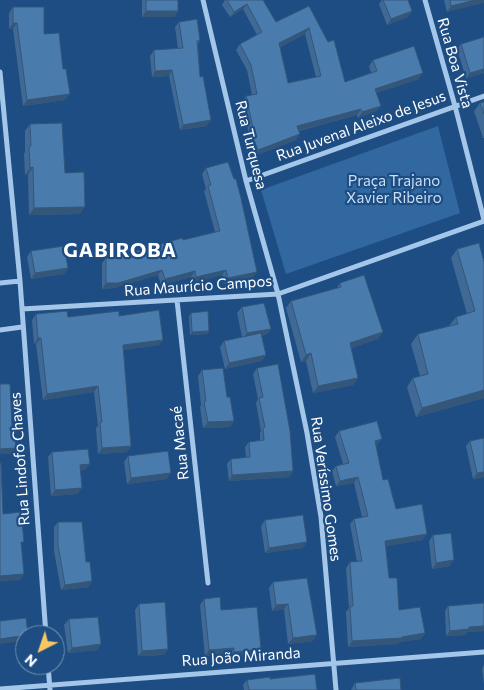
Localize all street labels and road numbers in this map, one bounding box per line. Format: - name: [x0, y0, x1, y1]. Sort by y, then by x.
- street label: Rua Boa Vista: [433, 16, 477, 110]
- street label: Rua Juvenal Aleixo de Jesus: [274, 87, 448, 165]
- street label: Rua Turquesa: [231, 99, 271, 191]
- street label: Rua Maurício Campos: [123, 272, 273, 300]
- street label: Rua Lindofo Chaves: [6, 392, 34, 526]
- street label: Rua Macaé: [167, 405, 193, 481]
- street label: Rua Veríssimo Gomes: [307, 415, 345, 563]
- street label: Rua João Miranda: [181, 644, 301, 670]

